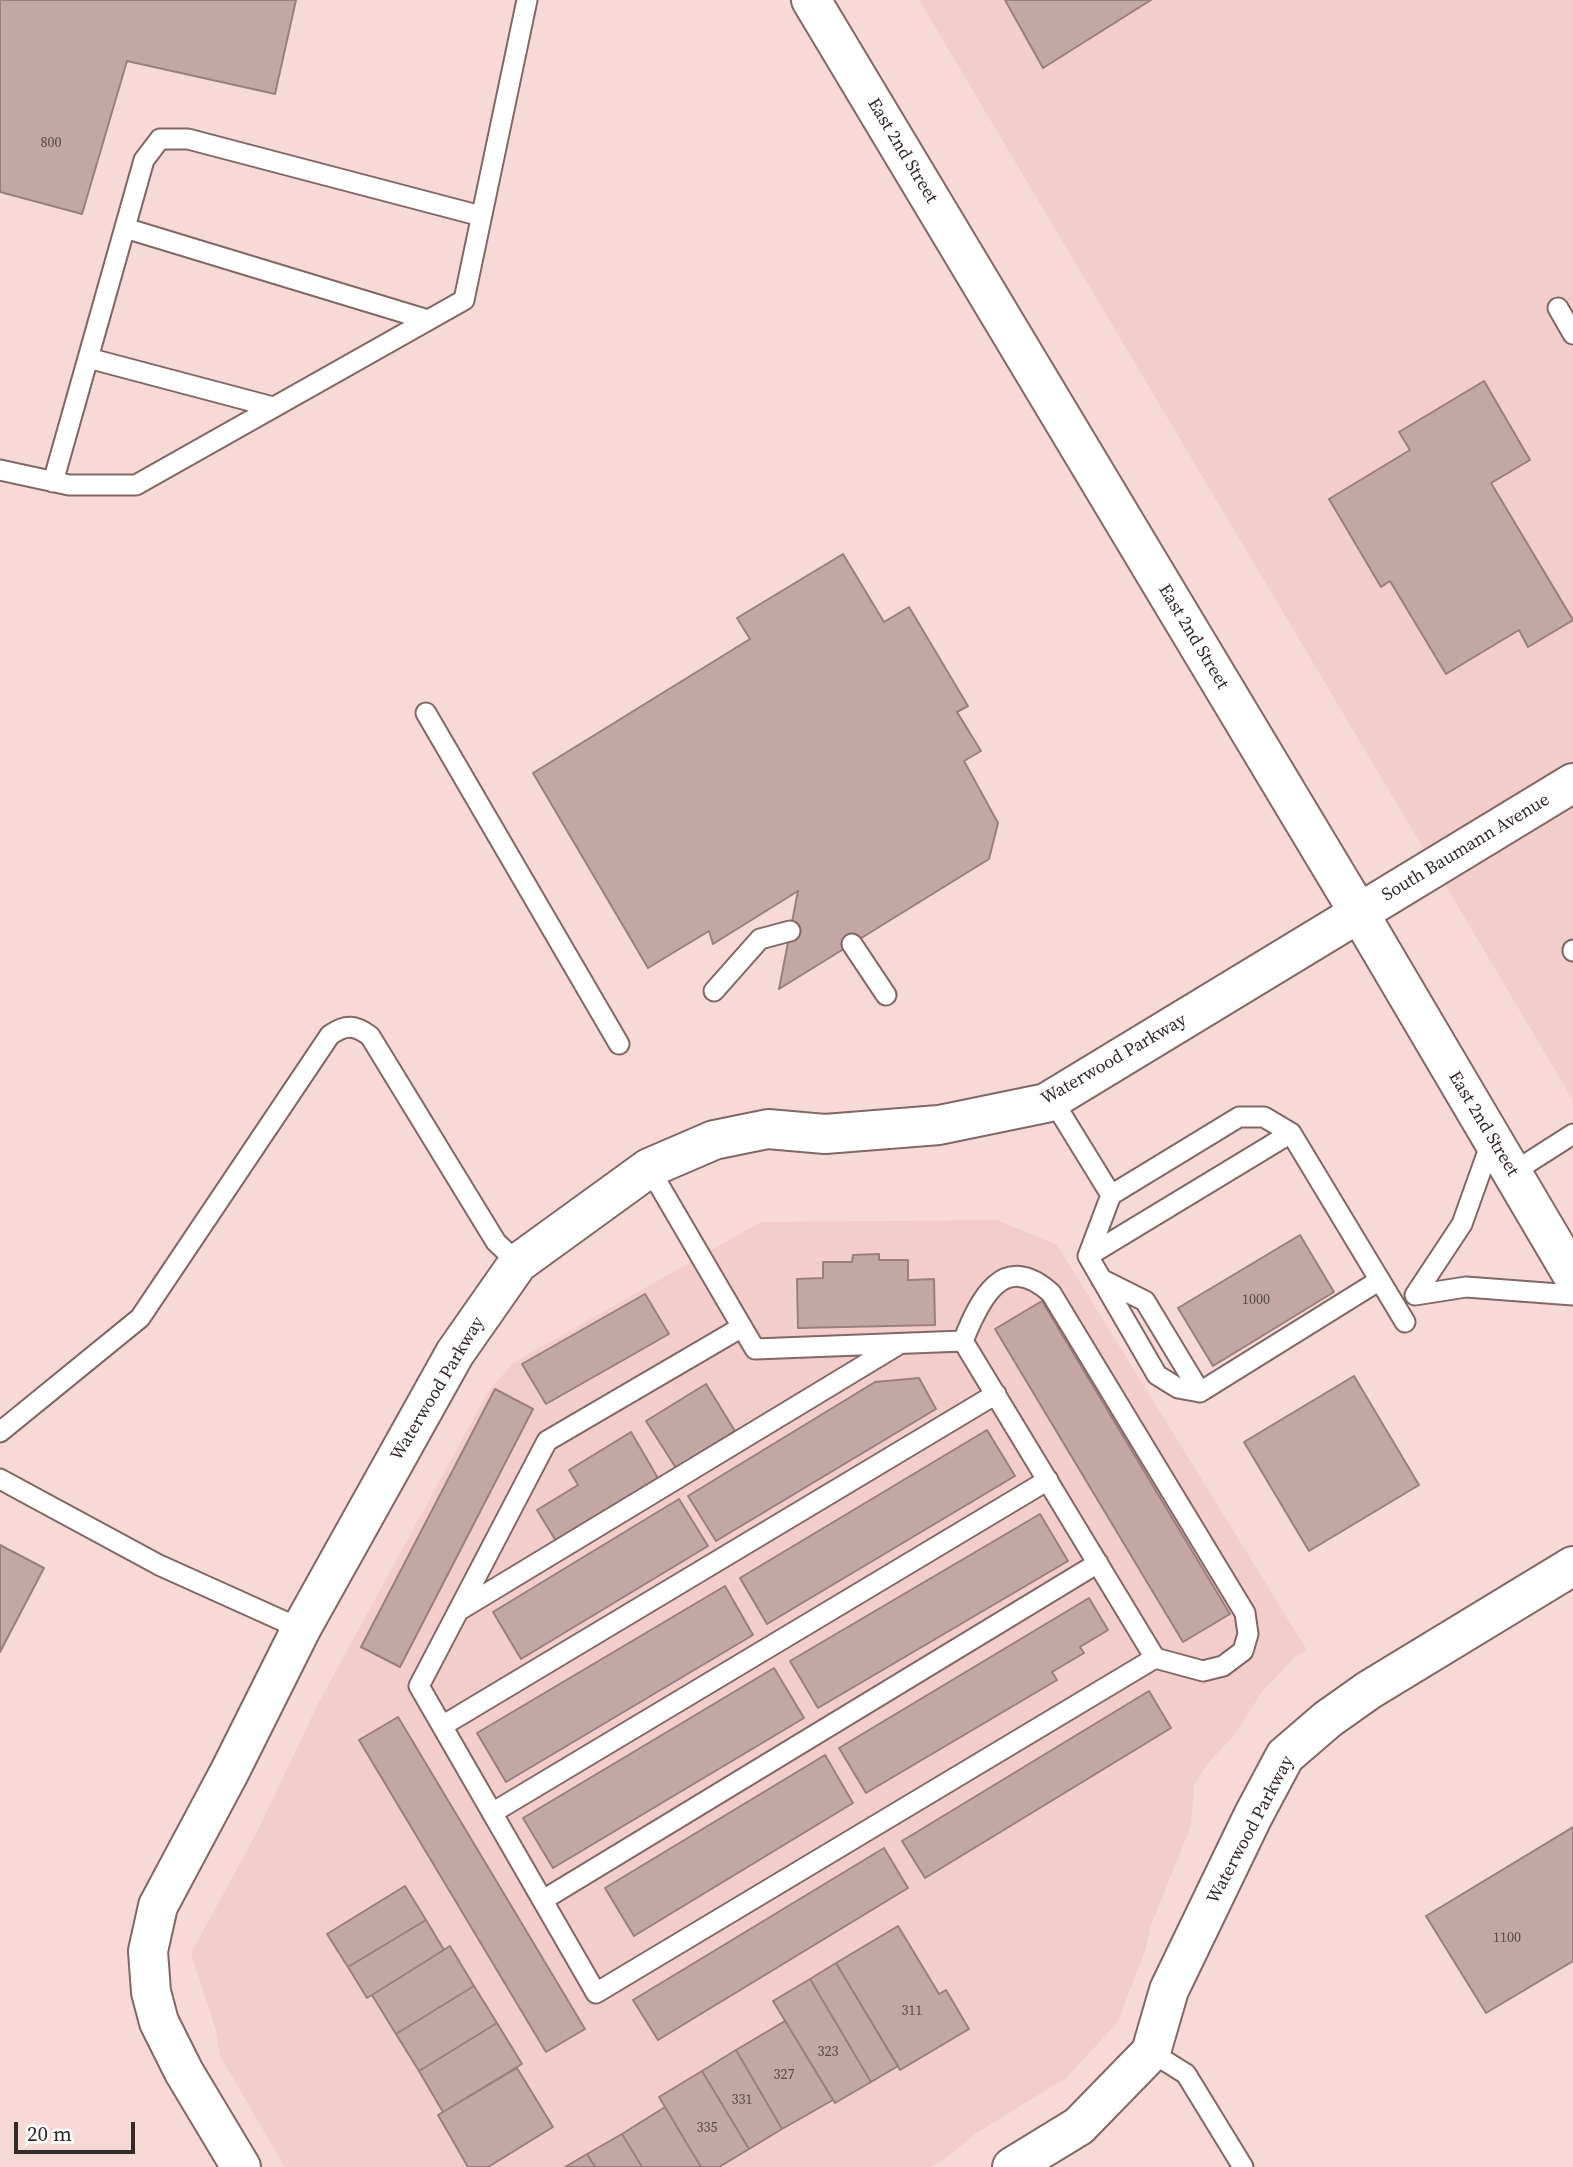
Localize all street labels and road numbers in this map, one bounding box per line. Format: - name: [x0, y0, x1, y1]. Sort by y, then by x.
- street label: East 2nd Street: [862, 95, 942, 207]
- street label: East 2nd Street: [1153, 581, 1233, 693]
- street label: South Baumann Avenue: [1378, 789, 1554, 907]
- street label: Waterwood Parkway: [1038, 1010, 1190, 1110]
- street label: East 2nd Street: [1443, 1068, 1523, 1180]
- street label: Waterwood Parkway: [386, 1313, 490, 1465]
- street label: Waterwood Parkway: [1203, 1752, 1299, 1908]

